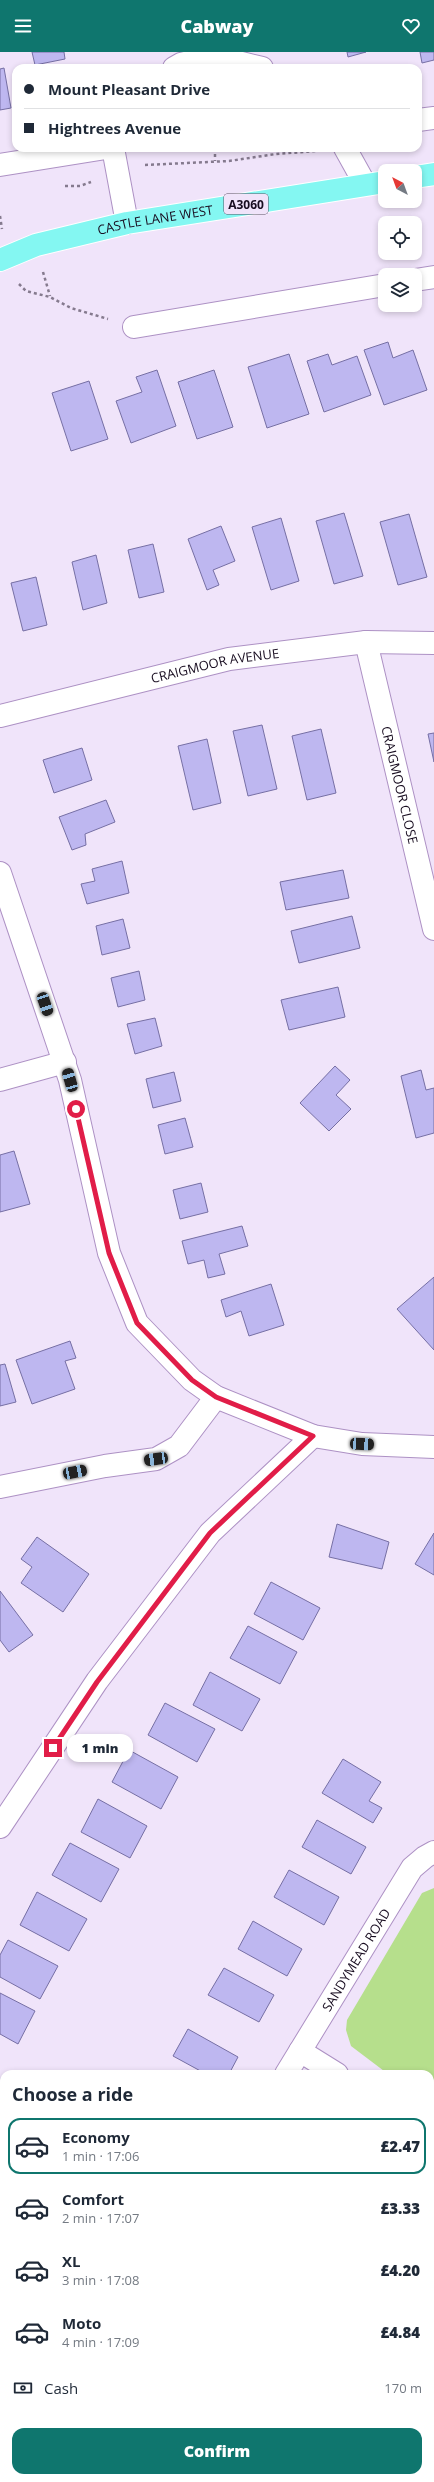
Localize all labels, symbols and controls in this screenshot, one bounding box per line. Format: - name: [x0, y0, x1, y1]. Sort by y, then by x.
- text: Cabway: [180, 14, 254, 38]
- icon: menu: [12, 15, 34, 37]
- icon: heart: [400, 15, 422, 37]
- text: Mount Pleasant Drive: [48, 79, 210, 99]
- text: Hightrees Avenue: [48, 118, 181, 138]
- north arrow: [378, 164, 422, 208]
- map controls: [378, 164, 422, 312]
- road number: A3060: [224, 194, 268, 214]
- street label: CASTLE LANE WEST: [96, 200, 215, 239]
- button: locate: [378, 216, 422, 260]
- button: layers: [378, 268, 422, 312]
- street label: CRAIGMOOR AVENUE: [149, 644, 280, 687]
- street label: CRAIGMOOR CLOSE: [377, 724, 423, 846]
- car: [35, 991, 55, 1017]
- car: [61, 1067, 79, 1093]
- route start: [67, 1100, 85, 1118]
- car: [350, 1437, 374, 1451]
- car: [143, 1451, 169, 1467]
- car: [62, 1464, 88, 1480]
- callout: 1 min: [67, 1734, 133, 1762]
- route end: [44, 1739, 62, 1757]
- text: 1 min: [82, 1739, 118, 1757]
- street label: SANDYMEAD ROAD: [318, 1905, 394, 2015]
- text: Choose a ride: [12, 2082, 133, 2106]
- text: Economy: [62, 2127, 130, 2147]
- icon: car: [14, 2128, 50, 2164]
- text: £2.47: [381, 2136, 420, 2156]
- text: 1 min · 17:06: [62, 2147, 139, 2165]
- text: Comfort: [62, 2189, 124, 2209]
- icon: car: [14, 2190, 50, 2226]
- text: £3.33: [381, 2198, 420, 2218]
- text: 2 min · 17:07: [62, 2209, 139, 2227]
- text: XL: [62, 2251, 80, 2271]
- icon: car: [14, 2252, 50, 2288]
- text: £4.20: [381, 2260, 420, 2280]
- text: 3 min · 17:08: [62, 2271, 139, 2289]
- text: Moto: [62, 2313, 101, 2333]
- icon: car: [14, 2314, 50, 2350]
- text: £4.84: [381, 2322, 420, 2342]
- text: 4 min · 17:09: [62, 2333, 139, 2351]
- icon: cash: [12, 2377, 34, 2399]
- text: Cash: [44, 2378, 78, 2398]
- text: 170 m: [384, 2379, 422, 2397]
- button: Confirm: [12, 2428, 422, 2474]

